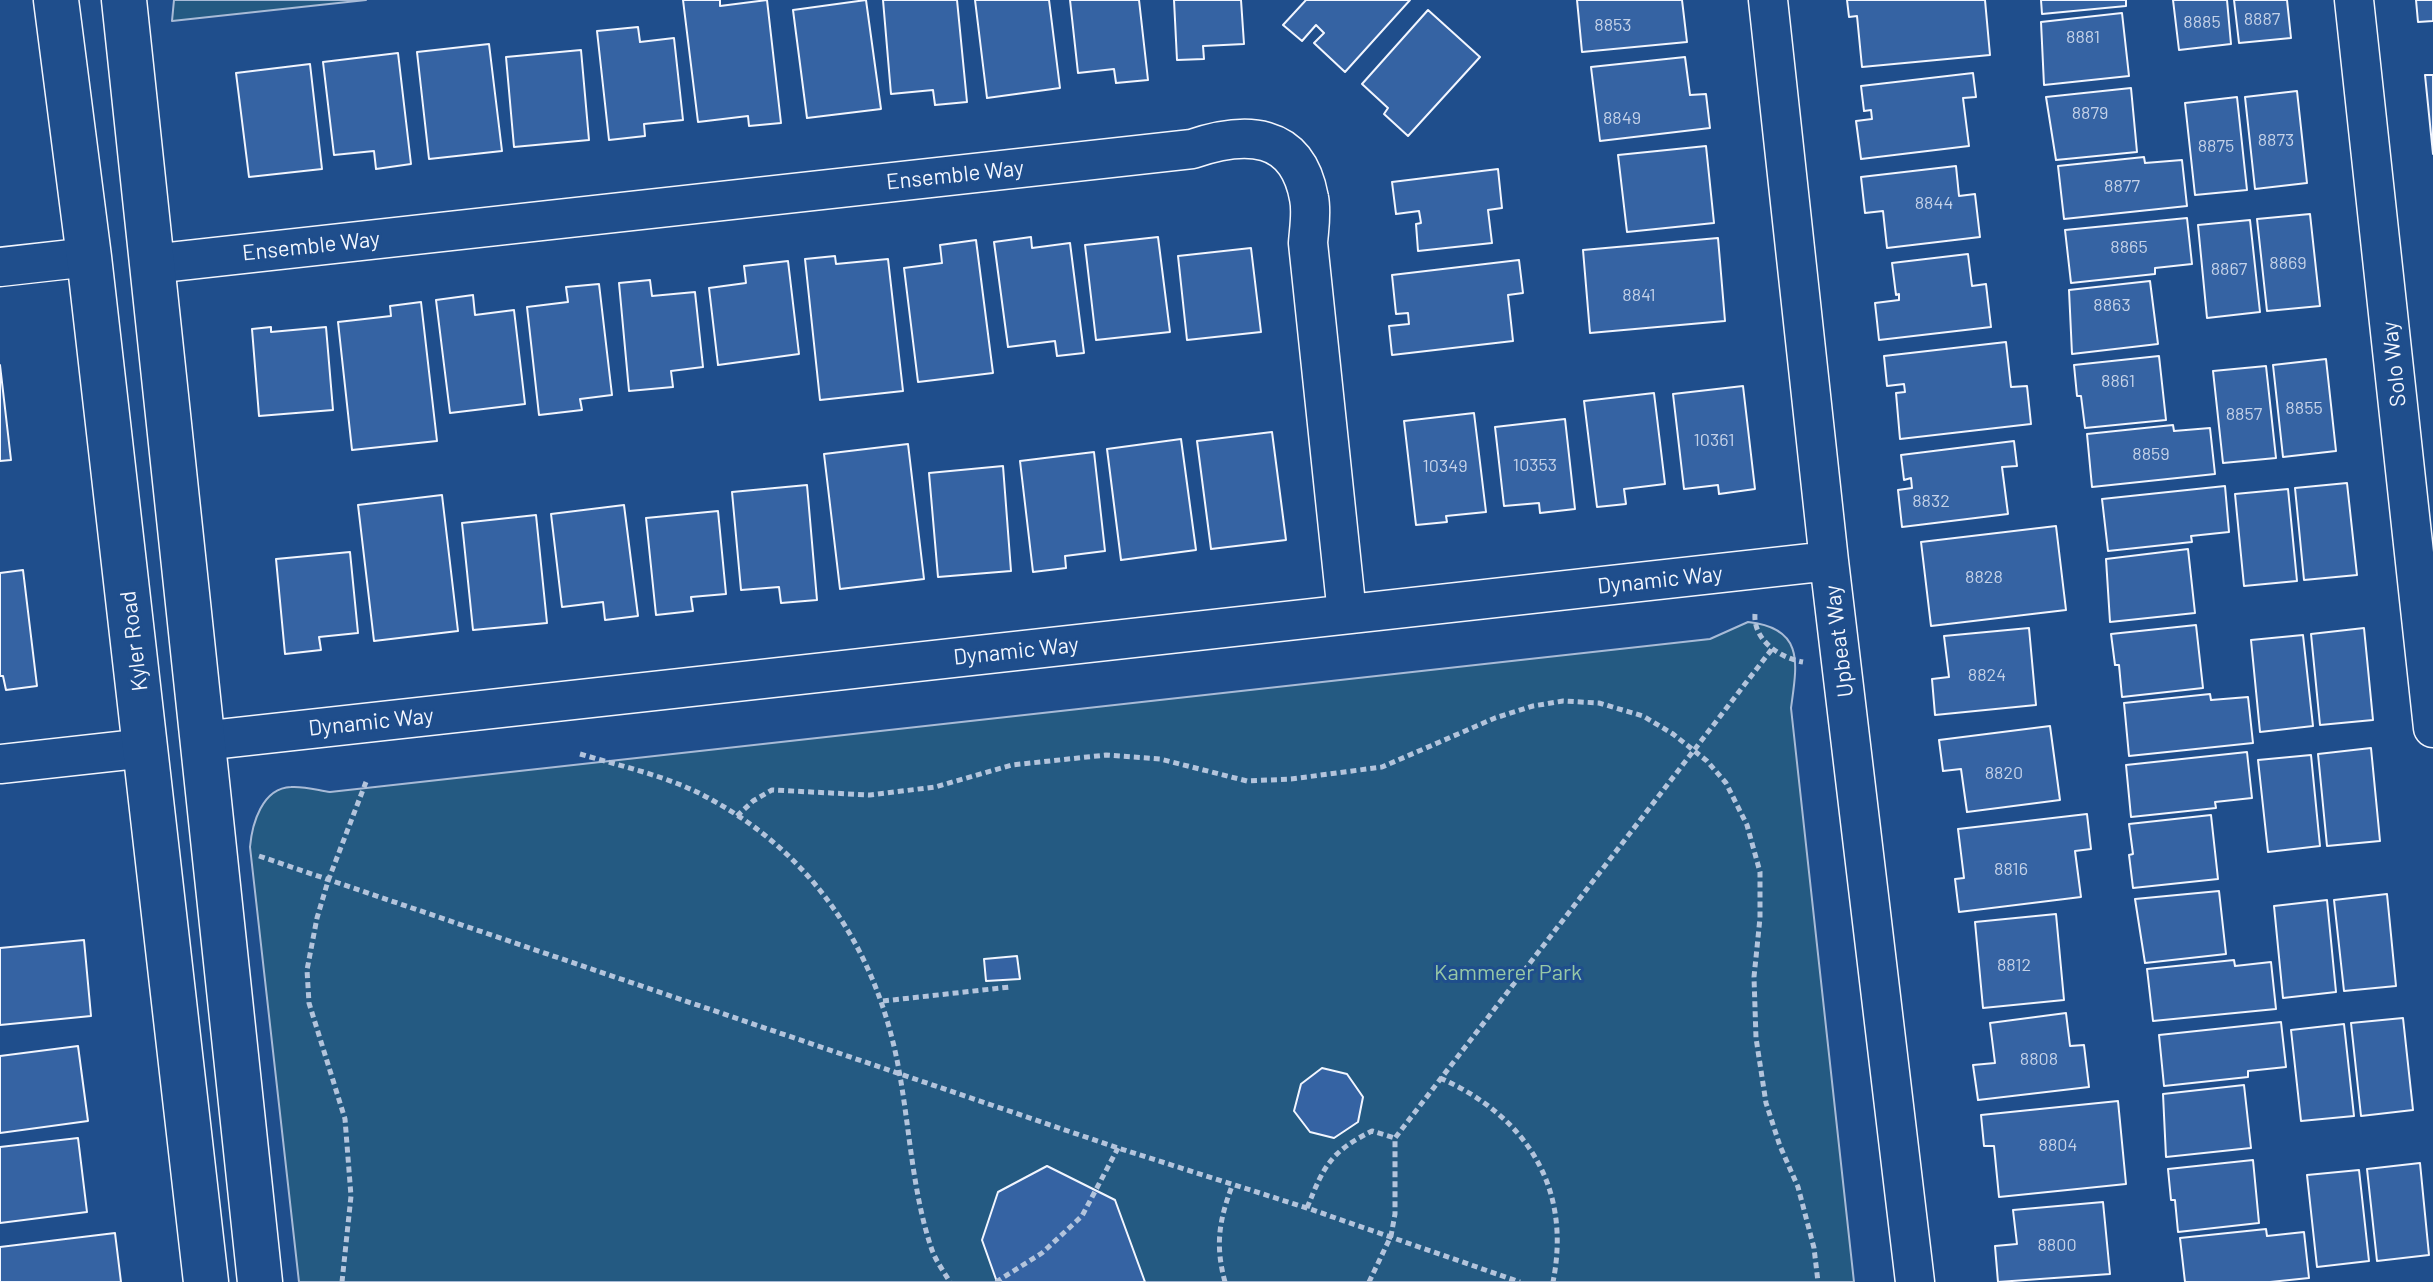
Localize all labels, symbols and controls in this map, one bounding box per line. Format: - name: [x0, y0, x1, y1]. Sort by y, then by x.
- house number: 8887: [2244, 8, 2280, 30]
- house number: 8885: [2183, 11, 2221, 33]
- house number: 8853: [1594, 14, 1632, 36]
- house number: 8881: [2066, 26, 2100, 48]
- house number: 8879: [2072, 102, 2108, 124]
- house number: 8849: [1603, 107, 1641, 129]
- house number: 8873: [2258, 129, 2294, 151]
- house number: 8875: [2198, 135, 2234, 157]
- street label: Ensemble Way: [885, 155, 1025, 195]
- house number: 8877: [2104, 175, 2140, 197]
- house number: 8844: [1915, 192, 1953, 214]
- street label: Ensemble Way: [241, 226, 381, 266]
- house number: 8865: [2110, 236, 2148, 258]
- house number: 8869: [2269, 252, 2307, 274]
- house number: 8867: [2211, 258, 2247, 280]
- house number: 8841: [1622, 284, 1656, 306]
- house number: 8863: [2093, 294, 2131, 316]
- street label: Solo Way: [2376, 320, 2412, 408]
- house number: 8861: [2101, 370, 2135, 392]
- house number: 8855: [2285, 397, 2323, 419]
- house number: 8857: [2226, 403, 2262, 425]
- house number: 10361: [1694, 429, 1734, 451]
- house number: 8859: [2132, 443, 2170, 465]
- house number: 10353: [1513, 454, 1557, 476]
- house number: 10349: [1422, 455, 1468, 477]
- house number: 8832: [1912, 490, 1950, 512]
- street label: Dynamic Way: [1596, 560, 1724, 600]
- house number: 8828: [1965, 566, 2003, 588]
- street label: Upbeat Way: [1819, 583, 1859, 699]
- street label: Kyler Road: [115, 589, 153, 693]
- street label: Dynamic Way: [952, 631, 1080, 671]
- house number: 8824: [1968, 664, 2006, 686]
- street label: Dynamic Way: [307, 702, 435, 742]
- house number: 8820: [1985, 762, 2023, 784]
- house number: 8816: [1994, 858, 2028, 880]
- house number: 8812: [1997, 954, 2031, 976]
- park label: Kammerer Park: [1434, 960, 1582, 986]
- house number: 8808: [2020, 1048, 2058, 1070]
- house number: 8804: [2039, 1134, 2077, 1156]
- house number: 8800: [2037, 1234, 2077, 1256]

